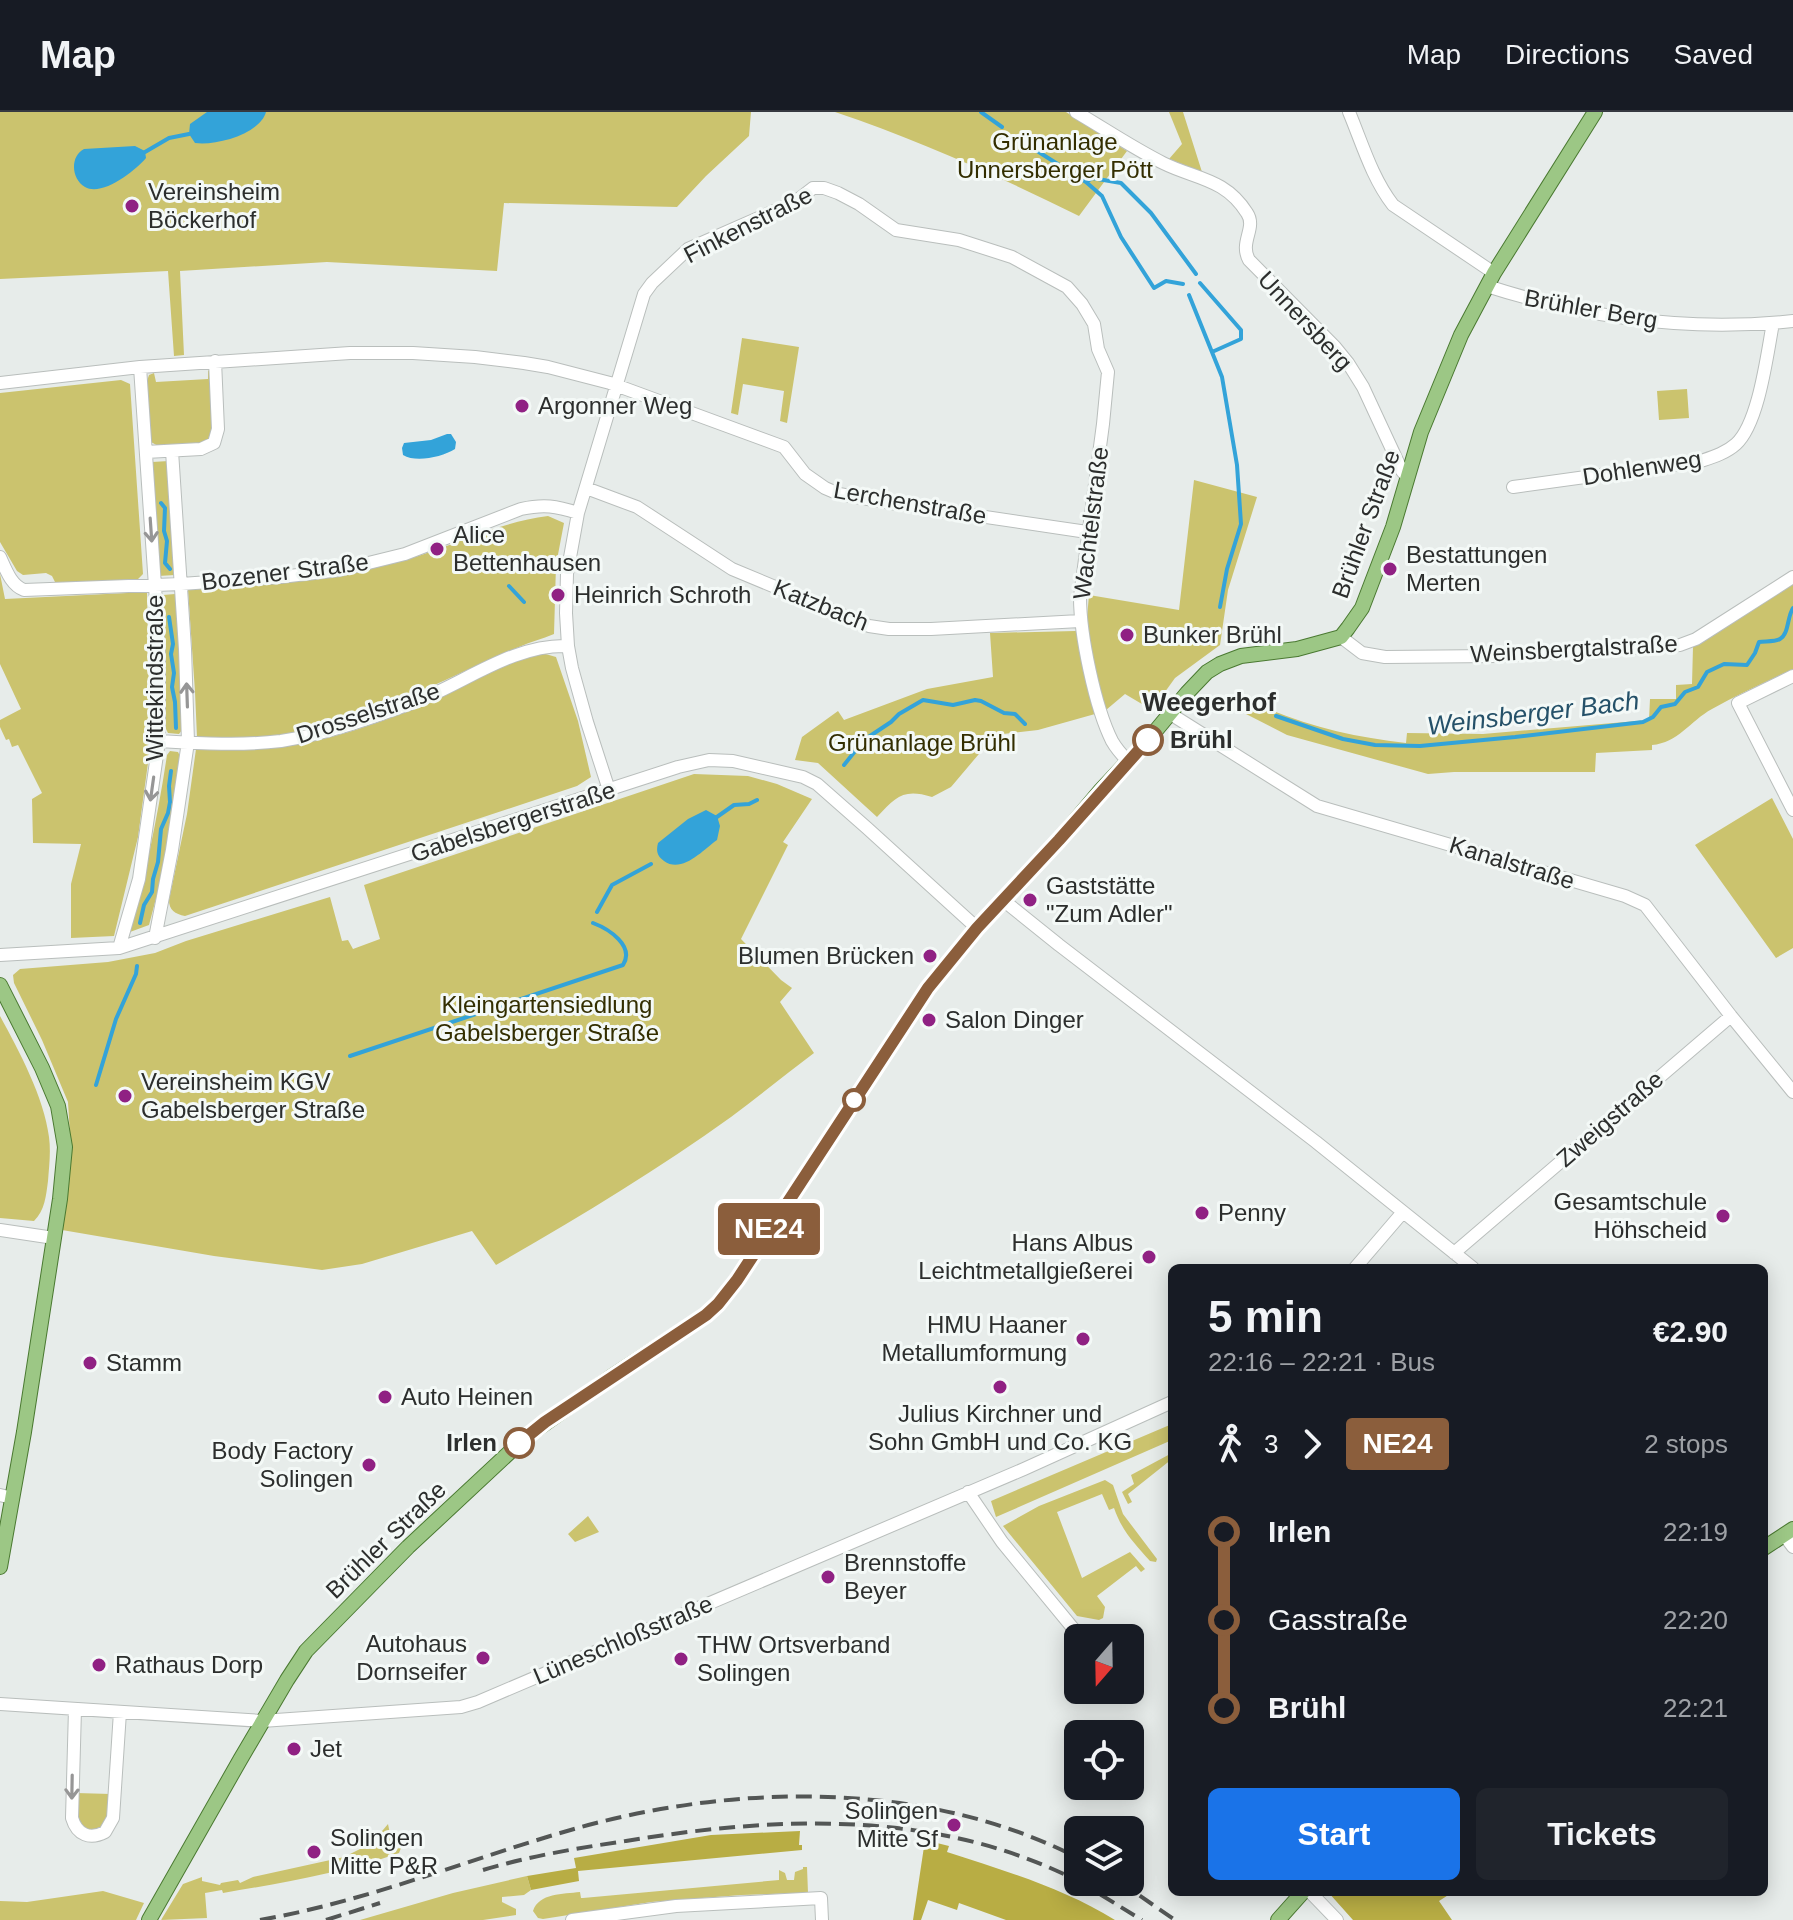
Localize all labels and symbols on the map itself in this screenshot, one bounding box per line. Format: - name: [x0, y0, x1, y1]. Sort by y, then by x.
- park label: Grünanlage Unnersberger Pött: [957, 128, 1153, 183]
- place label: Vereinsheim Böckerhof: [148, 178, 280, 233]
- street label: Finkenstraße: [679, 181, 816, 268]
- marker: Vereinsheim Böckerhof: [123, 197, 141, 215]
- street label: Unnersberg: [1253, 266, 1358, 376]
- street label: Brühler Berg: [1522, 284, 1660, 334]
- place label: Argonner Weg: [538, 392, 692, 419]
- marker: Argonner Weg: [513, 397, 531, 415]
- street label: Wachtelstraße: [1068, 445, 1113, 601]
- street label: Dohlenweg: [1581, 445, 1703, 490]
- street label: Brühler Straße: [1326, 446, 1405, 602]
- street label: Lerchenstraße: [832, 476, 989, 529]
- one-way arrow: [144, 516, 159, 543]
- place label: Alice Bettenhausen: [453, 521, 601, 576]
- marker: Alice Bettenhausen: [428, 540, 446, 558]
- place label: Bestattungen Merten: [1406, 541, 1547, 596]
- street label: Bozener Straße: [200, 548, 370, 595]
- marker: Bestattungen Merten: [1381, 560, 1399, 578]
- street label: Katzbach: [770, 573, 873, 636]
- place label: Heinrich Schroth: [574, 581, 751, 608]
- marker: Heinrich Schroth: [549, 586, 567, 604]
- street label: Wittekindstraße: [141, 595, 168, 761]
- place label: Bunker Brühl: [1143, 621, 1282, 648]
- marker: Bunker Brühl: [1118, 626, 1136, 644]
- street label: Weinsbergtalstraße: [1470, 630, 1678, 667]
- street label: Drosselstraße: [293, 677, 443, 748]
- one-way arrow: [179, 682, 194, 709]
- water label: Weinsberger Bach: [1425, 685, 1641, 741]
- district label: Weegerhof: [1142, 687, 1276, 717]
- marker: Brühl: [1133, 725, 1163, 755]
- place label: Brühl: [1170, 726, 1233, 753]
- park label: Grünanlage Brühl: [828, 729, 1016, 756]
- one-way arrow: [144, 776, 159, 802]
- street label: Gabelsbergerstraße: [407, 776, 619, 867]
- street label: Kanalstraße: [1446, 831, 1578, 894]
- place label: Gaststätte "Zum Adler": [1046, 872, 1172, 927]
- marker: Gaststätte "Zum Adler": [1021, 891, 1039, 909]
- place label: Blumen Brücken: [738, 942, 914, 969]
- marker: Blumen Brücken: [921, 947, 939, 965]
- park label: Kleingartensiedlung Gabelsberger Straße: [435, 991, 659, 1046]
- place label: Salon Dinger: [945, 1006, 1084, 1033]
- marker: Salon Dinger: [920, 1011, 938, 1029]
- street label: Zweigstraße: [1551, 1065, 1668, 1172]
- place label: Vereinsheim KGV Gabelsberger Straße: [141, 1068, 365, 1123]
- marker: Vereinsheim KGV Gabelsberger Straße: [116, 1087, 134, 1105]
- unlabelled marker: [843, 1089, 865, 1111]
- place label: Gesamtschule Höhscheid: [1554, 1188, 1707, 1243]
- place label: Penny: [1218, 1199, 1286, 1226]
- line badge: NE24: [713, 1203, 825, 1255]
- marker: Penny: [1193, 1204, 1211, 1222]
- marker: Gesamtschule Höhscheid: [1714, 1207, 1732, 1225]
- place label: Hans Albus Leichtmetallgießerei: [918, 1229, 1133, 1284]
- marker: Hans Albus Leichtmetallgießerei: [1140, 1248, 1158, 1266]
- place label: HMU Haaner Metallumformung: [882, 1311, 1067, 1366]
- marker: HMU Haaner Metallumformung: [1074, 1330, 1092, 1348]
- place label: Stamm: [106, 1349, 182, 1376]
- marker: Stamm: [81, 1354, 99, 1372]
- marker: Julius Kirchner und Sohn GmbH und Co. KG: [991, 1378, 1009, 1396]
- place label: Auto Heinen: [401, 1383, 533, 1410]
- marker: Auto Heinen: [376, 1388, 394, 1406]
- place label: Julius Kirchner und Sohn GmbH und Co. KG: [868, 1400, 1132, 1455]
- marker: Irlen: [504, 1428, 534, 1458]
- place label: Irlen: [446, 1429, 497, 1456]
- place label: Body Factory Solingen: [212, 1437, 353, 1492]
- marker: Body Factory Solingen: [360, 1456, 378, 1474]
- street label: Brühler Straße: [320, 1476, 451, 1604]
- place label: Brennstoffe Beyer: [844, 1549, 966, 1604]
- marker: Brennstoffe Beyer: [819, 1568, 837, 1586]
- street label: Lüneschloßstraße: [529, 1590, 716, 1689]
- north arrow: [1064, 1624, 1144, 1704]
- place label: Autohaus Dornseifer: [356, 1630, 467, 1685]
- place label: THW Ortsverband Solingen: [697, 1631, 890, 1686]
- marker: Autohaus Dornseifer: [474, 1649, 492, 1667]
- marker: THW Ortsverband Solingen: [672, 1650, 690, 1668]
- place label: Rathaus Dorp: [115, 1651, 263, 1678]
- marker: Rathaus Dorp: [90, 1656, 108, 1674]
- place label: Jet: [310, 1735, 342, 1762]
- marker: Jet: [285, 1740, 303, 1758]
- one-way arrow: [64, 1773, 80, 1800]
- place label: Solingen Mitte Sf: [845, 1797, 938, 1852]
- marker: Solingen Mitte Sf: [945, 1816, 963, 1834]
- place label: Solingen Mitte P&R: [330, 1824, 438, 1879]
- marker: Solingen Mitte P&R: [305, 1843, 323, 1861]

